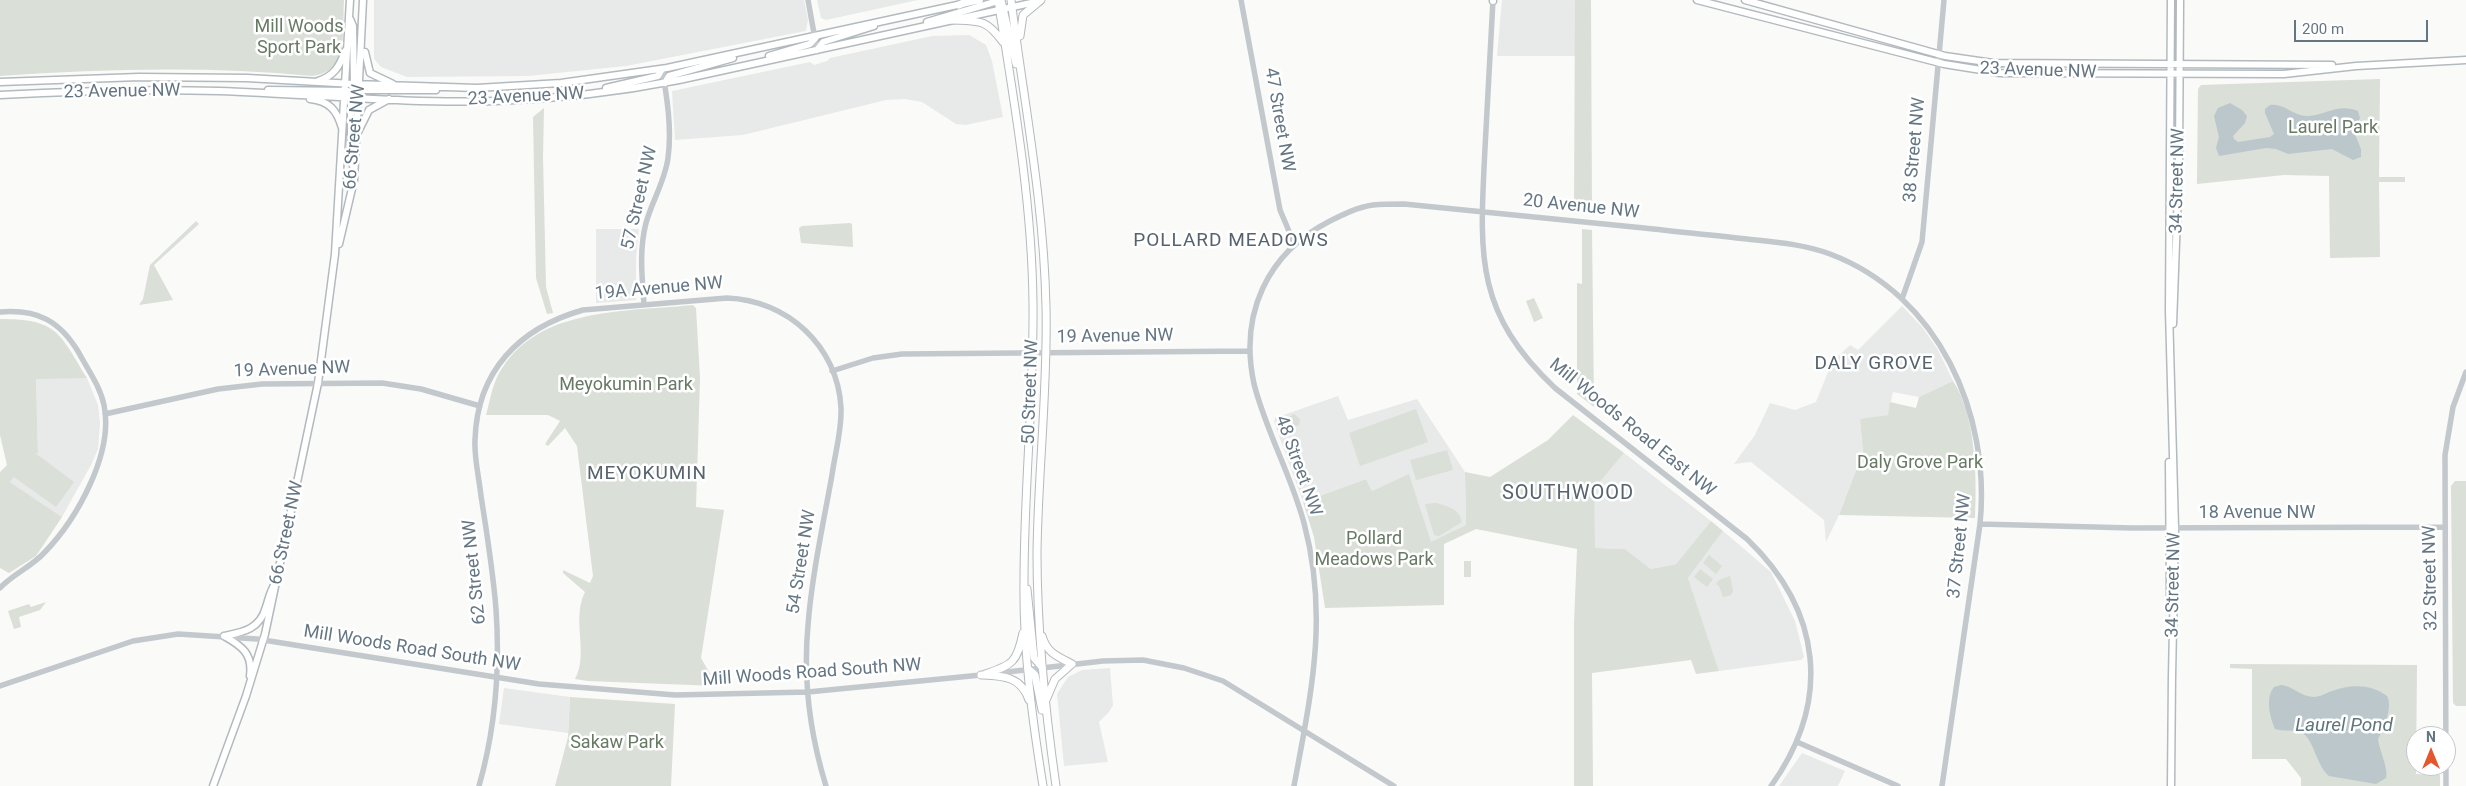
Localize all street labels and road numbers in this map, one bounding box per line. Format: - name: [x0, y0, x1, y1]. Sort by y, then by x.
- street label: 23 Avenue NW: [1979, 58, 2097, 84]
- street label: 47 Street NW: [1259, 66, 1299, 174]
- street label: 23 Avenue NW: [63, 80, 181, 104]
- street label: 23 Avenue NW: [467, 83, 585, 111]
- street label: 66 Street NW: [340, 84, 370, 190]
- street label: 38 Street NW: [1900, 97, 1930, 203]
- street label: 34 Street NW: [2166, 128, 2190, 234]
- street label: 57 Street NW: [618, 144, 662, 252]
- street label: 20 Avenue NW: [1522, 190, 1640, 224]
- street label: 19A Avenue NW: [594, 273, 724, 305]
- street label: 19 Avenue NW: [1056, 325, 1174, 349]
- street label: 50 Street NW: [1018, 339, 1044, 445]
- street label: Mill Woods Road East NW: [1545, 354, 1719, 502]
- street label: 19 Avenue NW: [233, 357, 351, 383]
- street label: 48 Street NW: [1270, 413, 1326, 519]
- street label: 66 Street NW: [265, 479, 309, 587]
- street label: 37 Street NW: [1944, 492, 1976, 600]
- street label: 18 Avenue NW: [2199, 502, 2315, 524]
- street label: 54 Street NW: [783, 508, 821, 616]
- street label: 62 Street NW: [459, 518, 491, 626]
- street label: 32 Street NW: [2419, 525, 2443, 631]
- street label: 34 Street NW: [2162, 532, 2186, 638]
- street label: Mill Woods Road South NW: [302, 621, 522, 677]
- street label: Mill Woods Road South NW: [702, 655, 922, 691]

